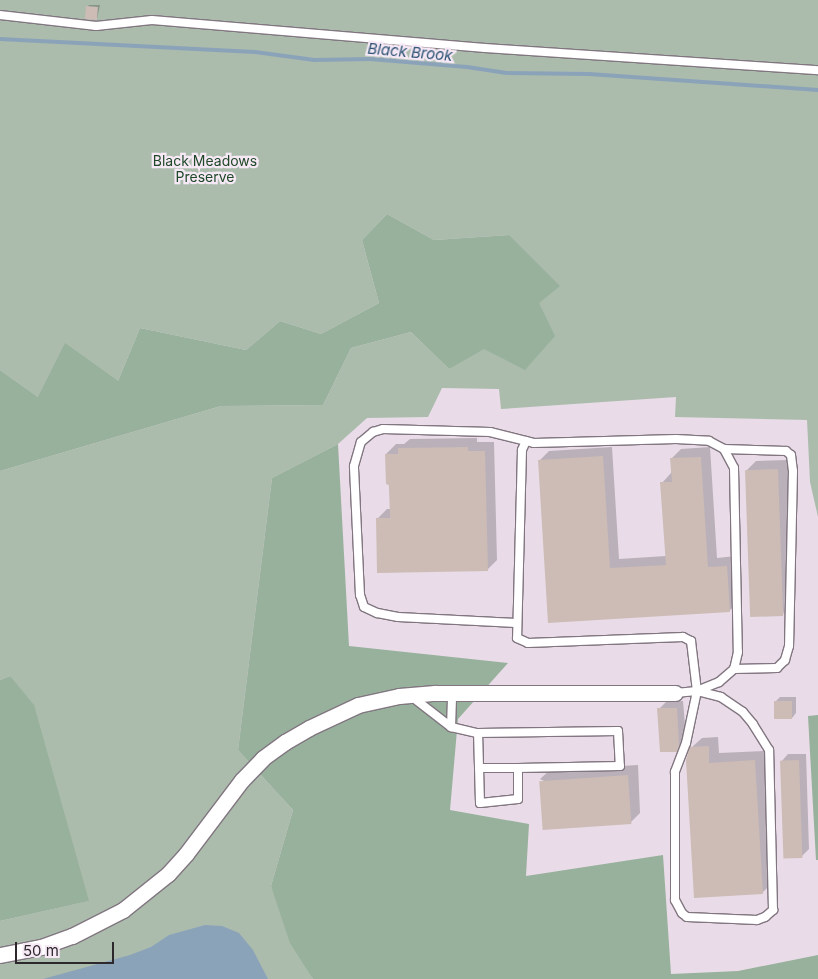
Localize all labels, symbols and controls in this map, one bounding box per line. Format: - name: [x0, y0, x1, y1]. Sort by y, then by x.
- water label: Black Brook: [367, 39, 453, 65]
- park label: Black Meadows Preserve: [153, 153, 257, 186]
- scale bar: [18, 932, 116, 964]
- text: 50 m: [23, 941, 59, 960]

